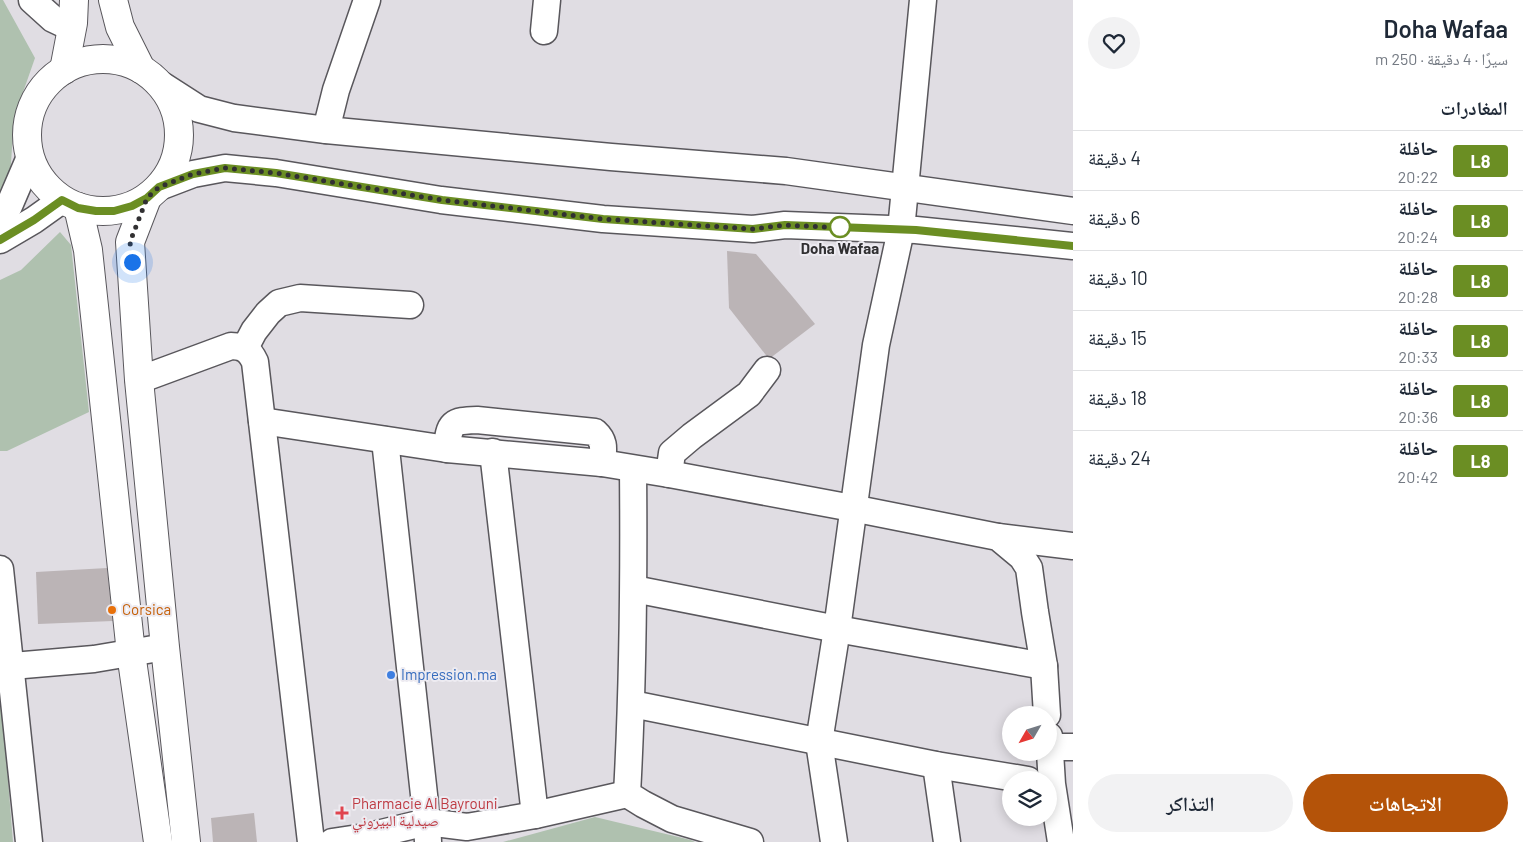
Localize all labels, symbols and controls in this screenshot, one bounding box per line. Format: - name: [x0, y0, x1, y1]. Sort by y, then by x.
- text: Doha Wafaa: [1384, 14, 1508, 43]
- button: heart: [1088, 17, 1140, 69]
- text: سيرًا · 4 دقيقة · 250 m: [1375, 49, 1508, 68]
- text: المغادرات: [1441, 96, 1508, 119]
- text: حافلة: [1399, 136, 1438, 159]
- text: 4 دقيقة: [1088, 146, 1141, 169]
- text: L8: [1470, 150, 1491, 172]
- text: 20:22: [1398, 167, 1438, 186]
- text: حافلة: [1399, 196, 1438, 219]
- text: 6 دقيقة: [1088, 206, 1140, 229]
- text: L8: [1470, 210, 1491, 232]
- marker: Doha Wafaa: [829, 216, 851, 238]
- text: 20:24: [1398, 227, 1438, 246]
- place label: Doha Wafaa: [801, 239, 879, 257]
- your location: [120, 250, 145, 275]
- text: حافلة: [1399, 256, 1438, 279]
- text: 10 دقيقة: [1088, 266, 1148, 289]
- text: L8: [1470, 270, 1491, 292]
- text: 20:28: [1398, 287, 1438, 306]
- text: حافلة: [1399, 316, 1438, 339]
- text: 15 دقيقة: [1088, 326, 1147, 349]
- text: L8: [1470, 330, 1491, 352]
- text: 20:33: [1398, 347, 1438, 366]
- text: حافلة: [1399, 376, 1438, 399]
- text: 18 دقيقة: [1088, 386, 1147, 409]
- text: L8: [1470, 390, 1491, 412]
- text: 20:36: [1398, 407, 1438, 426]
- text: حافلة: [1399, 436, 1438, 459]
- text: 24 دقيقة: [1088, 446, 1151, 469]
- text: L8: [1470, 450, 1491, 472]
- text: 20:42: [1398, 467, 1438, 486]
- place label: Corsica: [122, 600, 171, 618]
- marker: Corsica: [106, 604, 118, 616]
- place label: Impression.ma: [401, 665, 497, 683]
- marker: Impression.ma: [385, 669, 397, 681]
- north arrow: [1002, 706, 1058, 761]
- map controls: [1002, 706, 1057, 826]
- button: layers: [1002, 771, 1057, 826]
- button: التذاكر: [1088, 774, 1293, 832]
- button: الاتجاهات: [1303, 774, 1508, 832]
- place label: Pharmacie Al Bayrouni صيدلية البيروني: [352, 794, 498, 833]
- marker: Pharmacie Al Bayrouni صيدلية البيروني: [336, 807, 348, 819]

